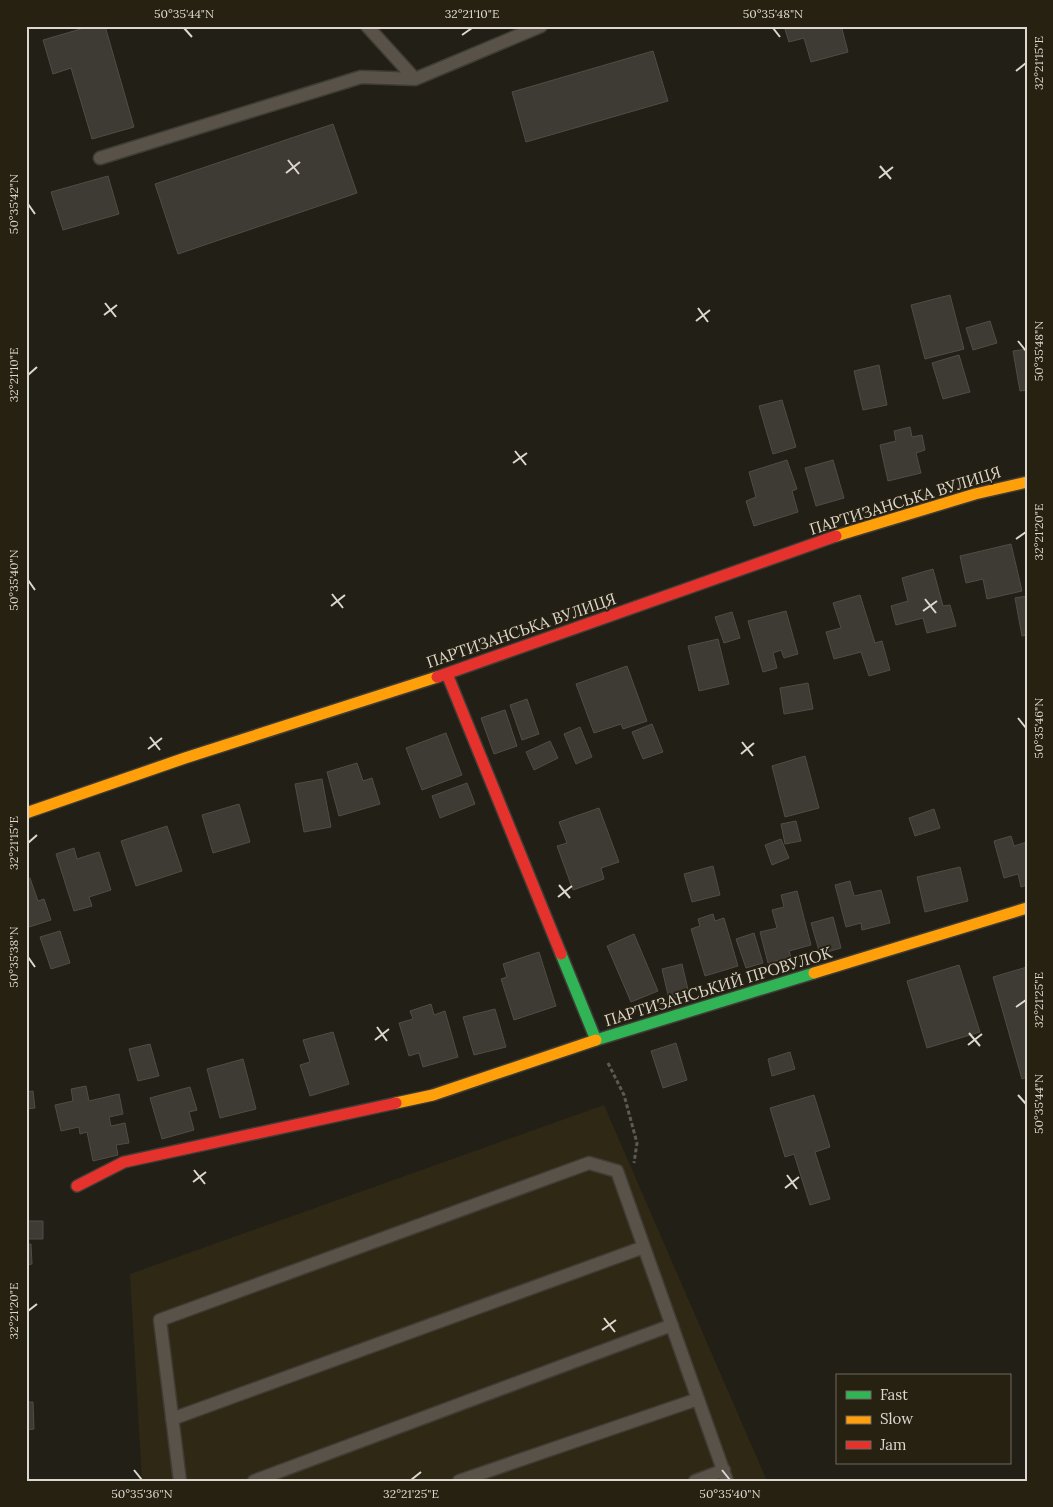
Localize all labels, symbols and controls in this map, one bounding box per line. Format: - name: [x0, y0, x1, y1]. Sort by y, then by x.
- text: 50°35'44"N: [154, 6, 214, 21]
- text: 32°21'10"E: [445, 6, 499, 21]
- text: 50°35'48"N: [743, 6, 803, 21]
- text: 32°21'15"E: [1031, 36, 1046, 90]
- text: 50°35'42"N: [6, 174, 21, 234]
- text: 50°35'48"N: [1031, 321, 1046, 381]
- text: 32°21'10"E: [6, 348, 21, 402]
- street label: ПАРТИЗАНСЬКА ВУЛИЦЯ: [807, 461, 1003, 539]
- text: 32°21'20"E: [1031, 504, 1046, 560]
- text: 50°35'40"N: [6, 549, 21, 611]
- street label: ПАРТИЗАНСЬКА ВУЛИЦЯ: [423, 588, 619, 672]
- text: 50°35'46"N: [1031, 698, 1046, 758]
- text: 32°21'15"E: [6, 816, 21, 870]
- text: 50°35'38"N: [6, 926, 21, 988]
- street label: ПАРТИЗАНСЬКИЙ ПРОВУЛОК: [602, 942, 834, 1030]
- text: 32°21'25"E: [1031, 972, 1046, 1028]
- text: 50°35'44"N: [1031, 1074, 1046, 1134]
- text: 32°21'20"E: [6, 1283, 21, 1339]
- legend: [836, 1374, 1010, 1464]
- text: Fast: [880, 1385, 908, 1404]
- text: Slow: [880, 1409, 913, 1428]
- text: Jam: [879, 1435, 907, 1454]
- text: 50°35'36"N: [111, 1486, 173, 1501]
- text: 32°21'25"E: [383, 1486, 439, 1501]
- text: 50°35'40"N: [699, 1486, 761, 1501]

